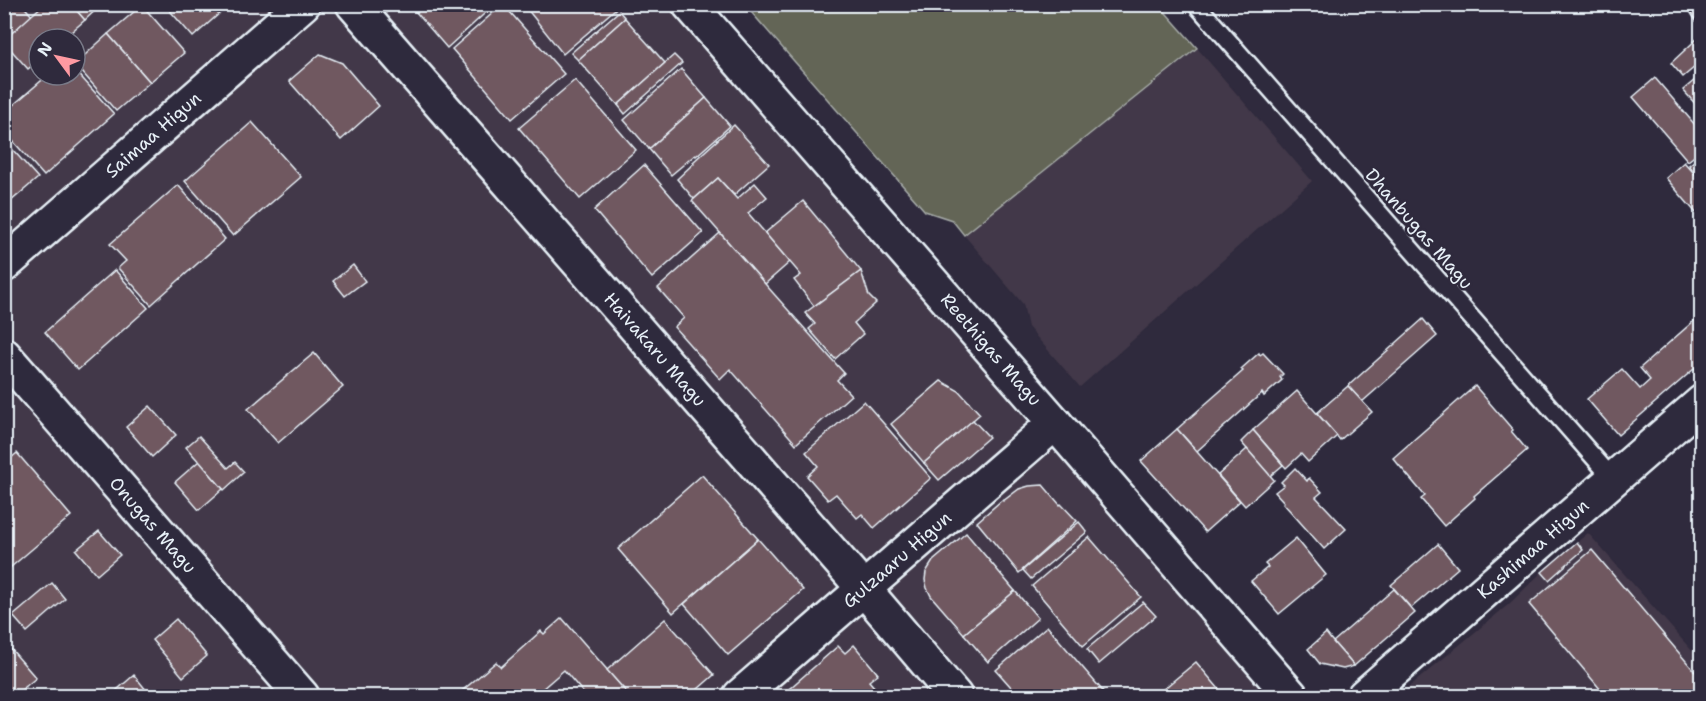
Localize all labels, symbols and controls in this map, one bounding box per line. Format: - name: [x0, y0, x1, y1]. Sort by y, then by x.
- north arrow: [27, 27, 87, 87]
- text: N: [33, 38, 57, 60]
- street label: Saimaa Higun: [100, 86, 206, 183]
- street label: Dhanbugas Magu: [1360, 163, 1478, 295]
- street label: Haivakaru Magu: [598, 287, 711, 412]
- street label: Reethigas Magu: [935, 288, 1047, 411]
- street label: Onugas Magu: [104, 472, 202, 579]
- street label: Kashimaa Higun: [1472, 494, 1594, 604]
- street label: Gulzaaru Higun: [838, 506, 957, 614]

